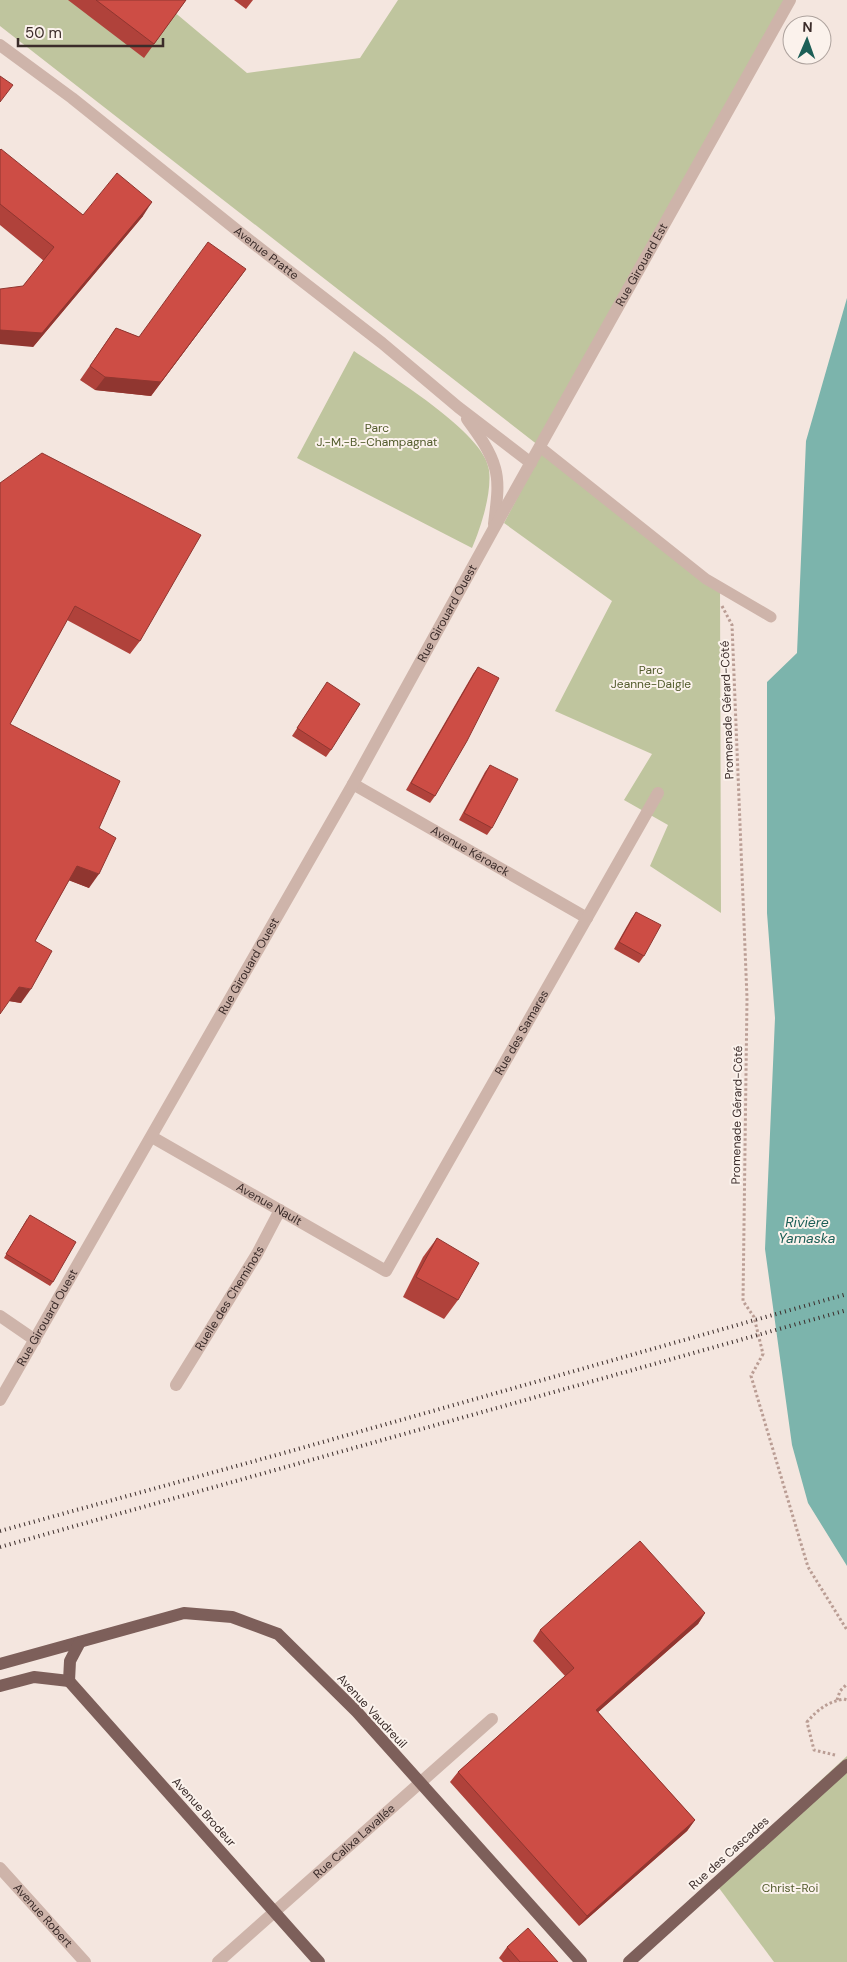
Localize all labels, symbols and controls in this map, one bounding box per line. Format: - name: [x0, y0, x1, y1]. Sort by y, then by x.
- scale bar: [18, 15, 162, 47]
- north arrow: [782, 15, 832, 65]
- text: N: [802, 18, 813, 36]
- text: 50 m: [25, 23, 62, 43]
- street label: Rue Girouard Est: [612, 220, 671, 309]
- street label: Avenue Pratte: [231, 223, 302, 284]
- park label: Parc J.-M.-B.-Champagnat: [316, 420, 438, 450]
- street label: Rue Girouard Ouest: [414, 561, 481, 665]
- street label: Promenade Gérard-Côté: [717, 640, 737, 780]
- park label: Parc Jeanne-Daigle: [611, 662, 691, 692]
- street label: Avenue Kéroack: [428, 822, 512, 880]
- street label: Rue Girouard Ouest: [214, 915, 283, 1018]
- street label: Rue des Samares: [491, 987, 552, 1078]
- street label: Promenade Gérard-Côté: [728, 1045, 746, 1184]
- street label: Avenue Nault: [233, 1179, 305, 1229]
- water label: Rivière Yamaska: [779, 1213, 836, 1247]
- street label: Ruelle des Cheminots: [191, 1243, 268, 1354]
- street label: Rue Girouard Ouest: [13, 1266, 81, 1369]
- street label: Avenue Vaudreuil: [334, 1671, 410, 1751]
- street label: Avenue Brodeur: [169, 1774, 240, 1851]
- street label: Rue Calixa Lavallée: [310, 1800, 399, 1882]
- street label: Rue des Cascades: [686, 1813, 772, 1893]
- street label: Avenue Robert: [10, 1880, 76, 1951]
- park label: Christ-Roi: [762, 1880, 818, 1896]

